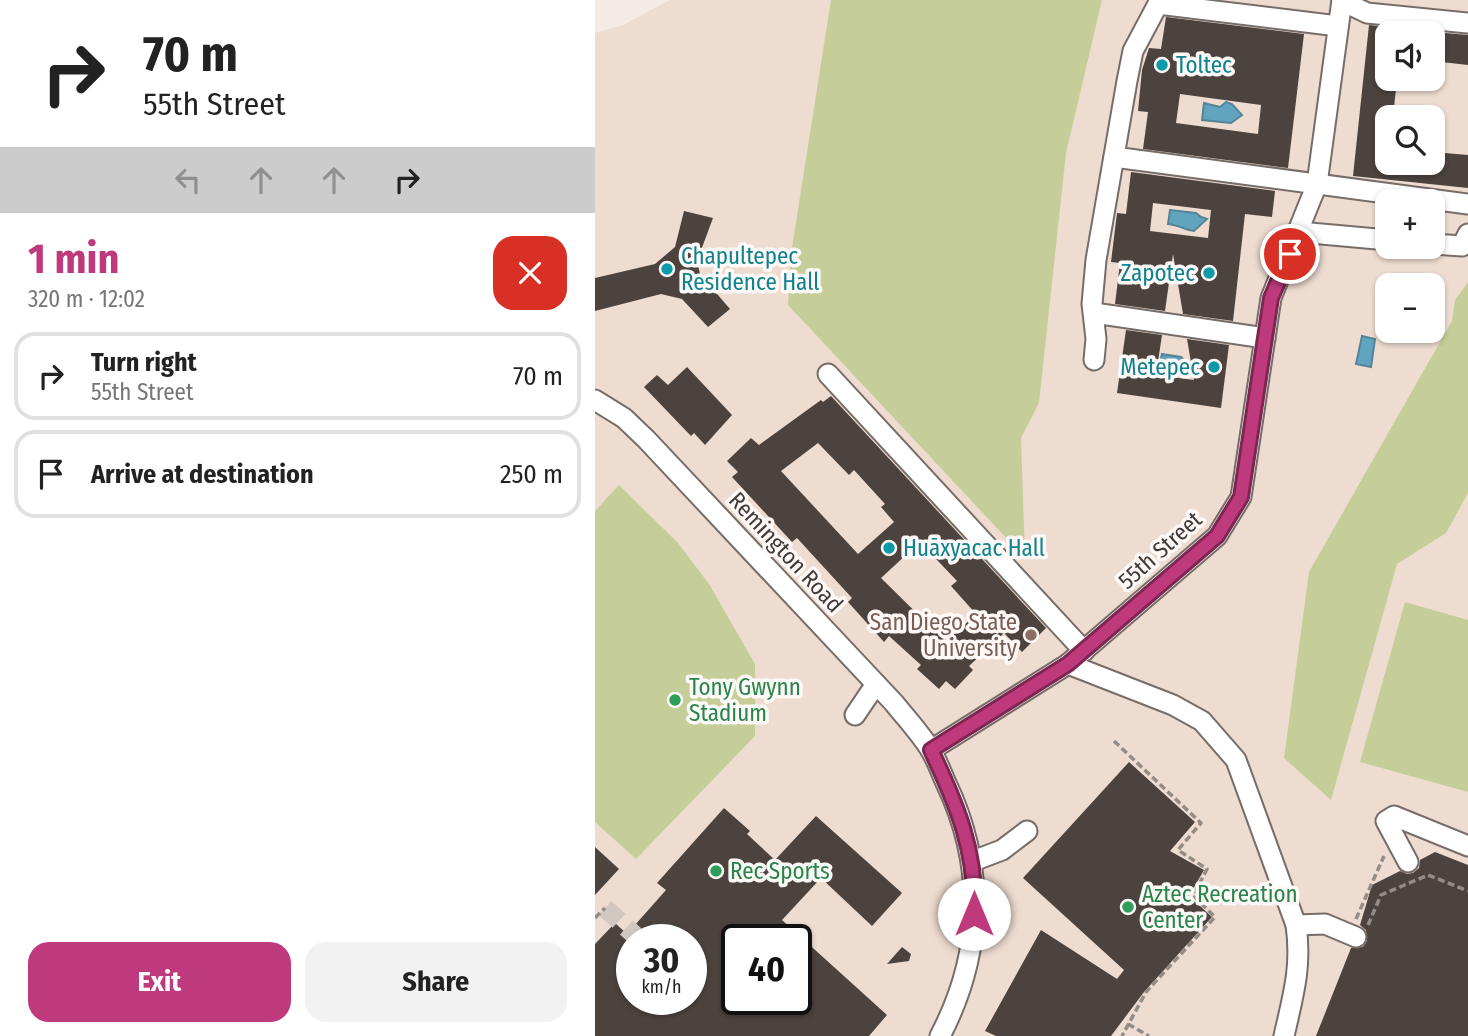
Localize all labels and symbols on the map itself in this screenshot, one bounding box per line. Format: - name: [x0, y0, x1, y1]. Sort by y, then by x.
- place label: Toltec: [1176, 51, 1232, 79]
- marker: Toltec: [1154, 57, 1170, 73]
- pin: [1260, 224, 1320, 284]
- place label: Chapultepec Residence Hall: [681, 242, 819, 296]
- place label: Zapotec: [1121, 259, 1195, 287]
- marker: Chapultepec Residence Hall: [659, 261, 675, 277]
- marker: Zapotec: [1201, 265, 1217, 281]
- place label: Metepec: [1120, 353, 1200, 381]
- marker: Metepec: [1206, 359, 1222, 375]
- street label: Remington Road: [723, 486, 849, 618]
- street label: 55th Street: [1113, 505, 1208, 595]
- place label: Huāxyacac Hall: [903, 534, 1045, 562]
- marker: Huāxyacac Hall: [881, 540, 897, 556]
- place label: San Diego State University: [870, 608, 1018, 662]
- marker: San Diego State University: [1023, 627, 1039, 643]
- place label: Tony Gwynn Stadium: [689, 673, 801, 727]
- marker: Tony Gwynn Stadium: [667, 692, 683, 708]
- place label: Rec Sports: [730, 857, 830, 885]
- marker: Rec Sports: [708, 863, 724, 879]
- position arrow: [937, 877, 1011, 951]
- place label: Aztec Recreation Center: [1142, 880, 1298, 934]
- marker: Aztec Recreation Center: [1120, 899, 1136, 915]
- speed limit sign: 40: [721, 924, 812, 1015]

